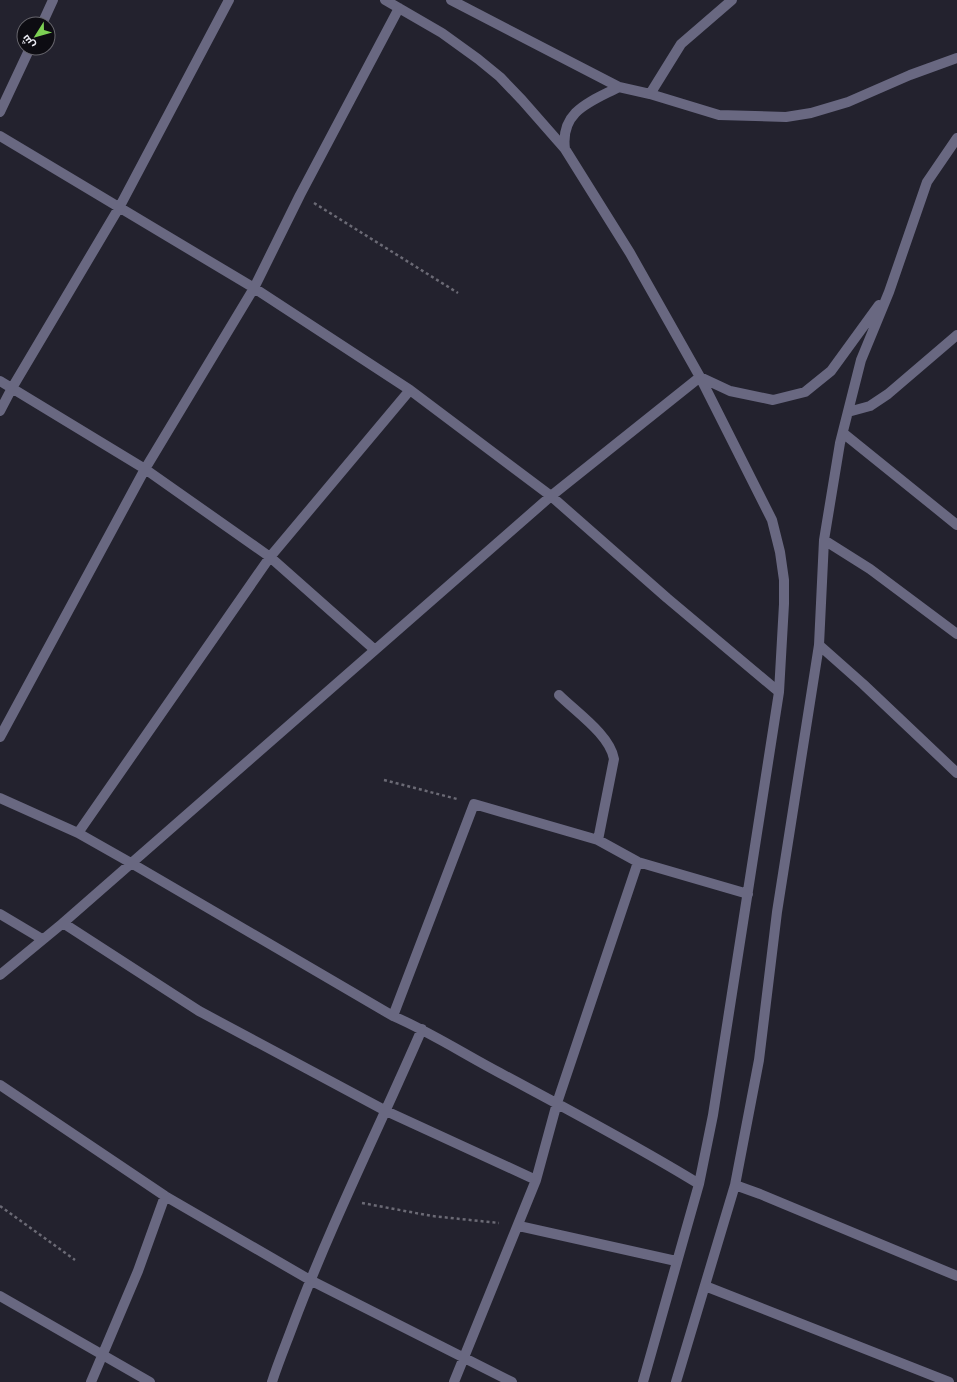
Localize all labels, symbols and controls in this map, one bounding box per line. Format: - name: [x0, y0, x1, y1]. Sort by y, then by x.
- north arrow: [16, 16, 56, 56]
- text: ش: [18, 32, 38, 52]

